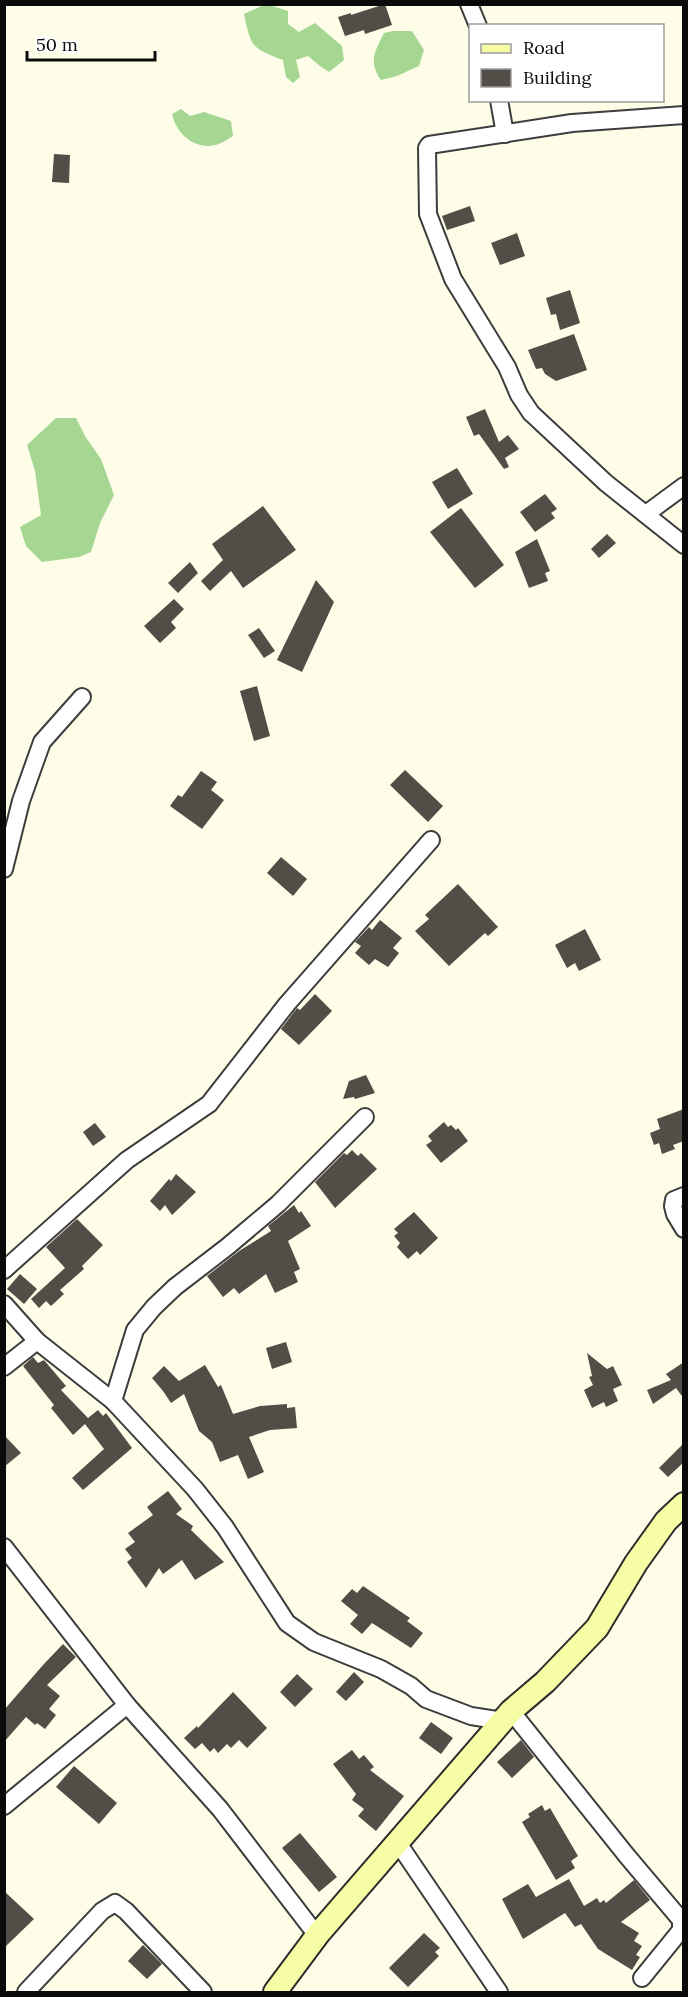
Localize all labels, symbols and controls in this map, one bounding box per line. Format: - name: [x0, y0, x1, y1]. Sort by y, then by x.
- scale bar: [27, 24, 154, 62]
- legend: [469, 24, 664, 102]
- text: 50 m: [36, 33, 78, 56]
- text: Road: [523, 36, 565, 59]
- text: Building: [523, 66, 593, 89]

